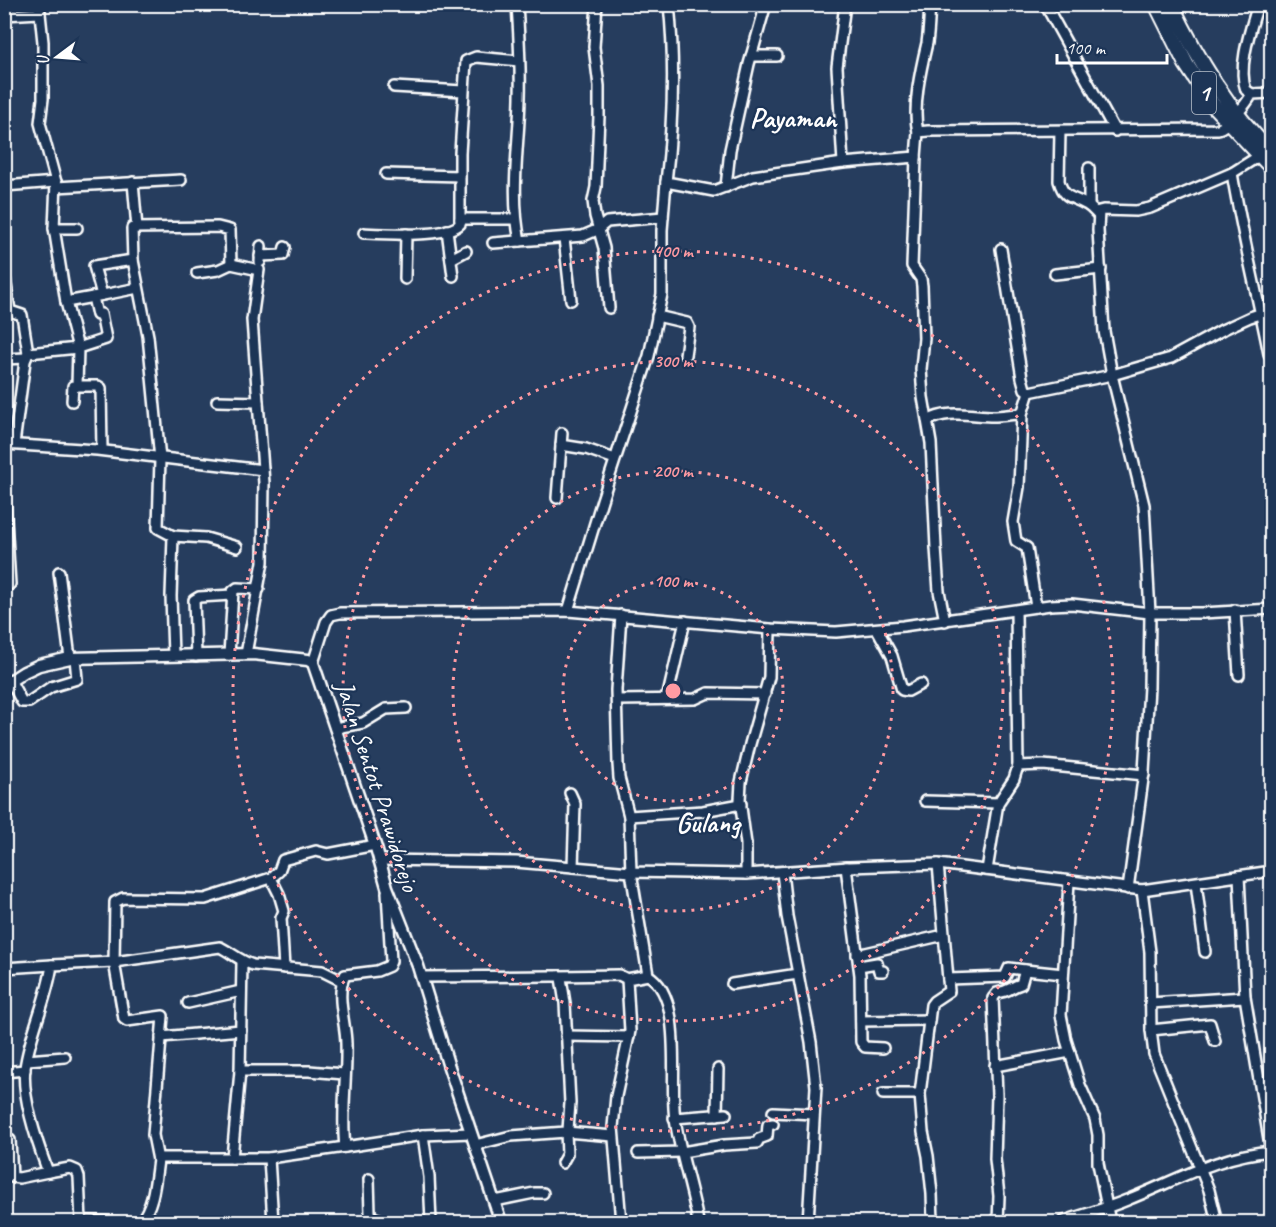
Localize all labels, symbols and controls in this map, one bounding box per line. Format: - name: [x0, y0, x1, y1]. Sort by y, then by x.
- north arrow: [27, 27, 87, 87]
- scale bar: [1057, 27, 1166, 65]
- text: 100 m: [1066, 37, 1107, 59]
- text: U: [32, 51, 54, 67]
- road number: 1: [1192, 72, 1216, 114]
- district label: Payaman: [750, 100, 838, 135]
- text: 400 m: [654, 240, 694, 262]
- text: 300 m: [654, 350, 694, 372]
- text: 200 m: [654, 460, 694, 482]
- text: 100 m: [654, 570, 694, 592]
- street label: Jalan Sentot Prawidorejo: [327, 675, 428, 897]
- centre of rings: [663, 681, 683, 701]
- district label: Gulang: [676, 805, 743, 840]

